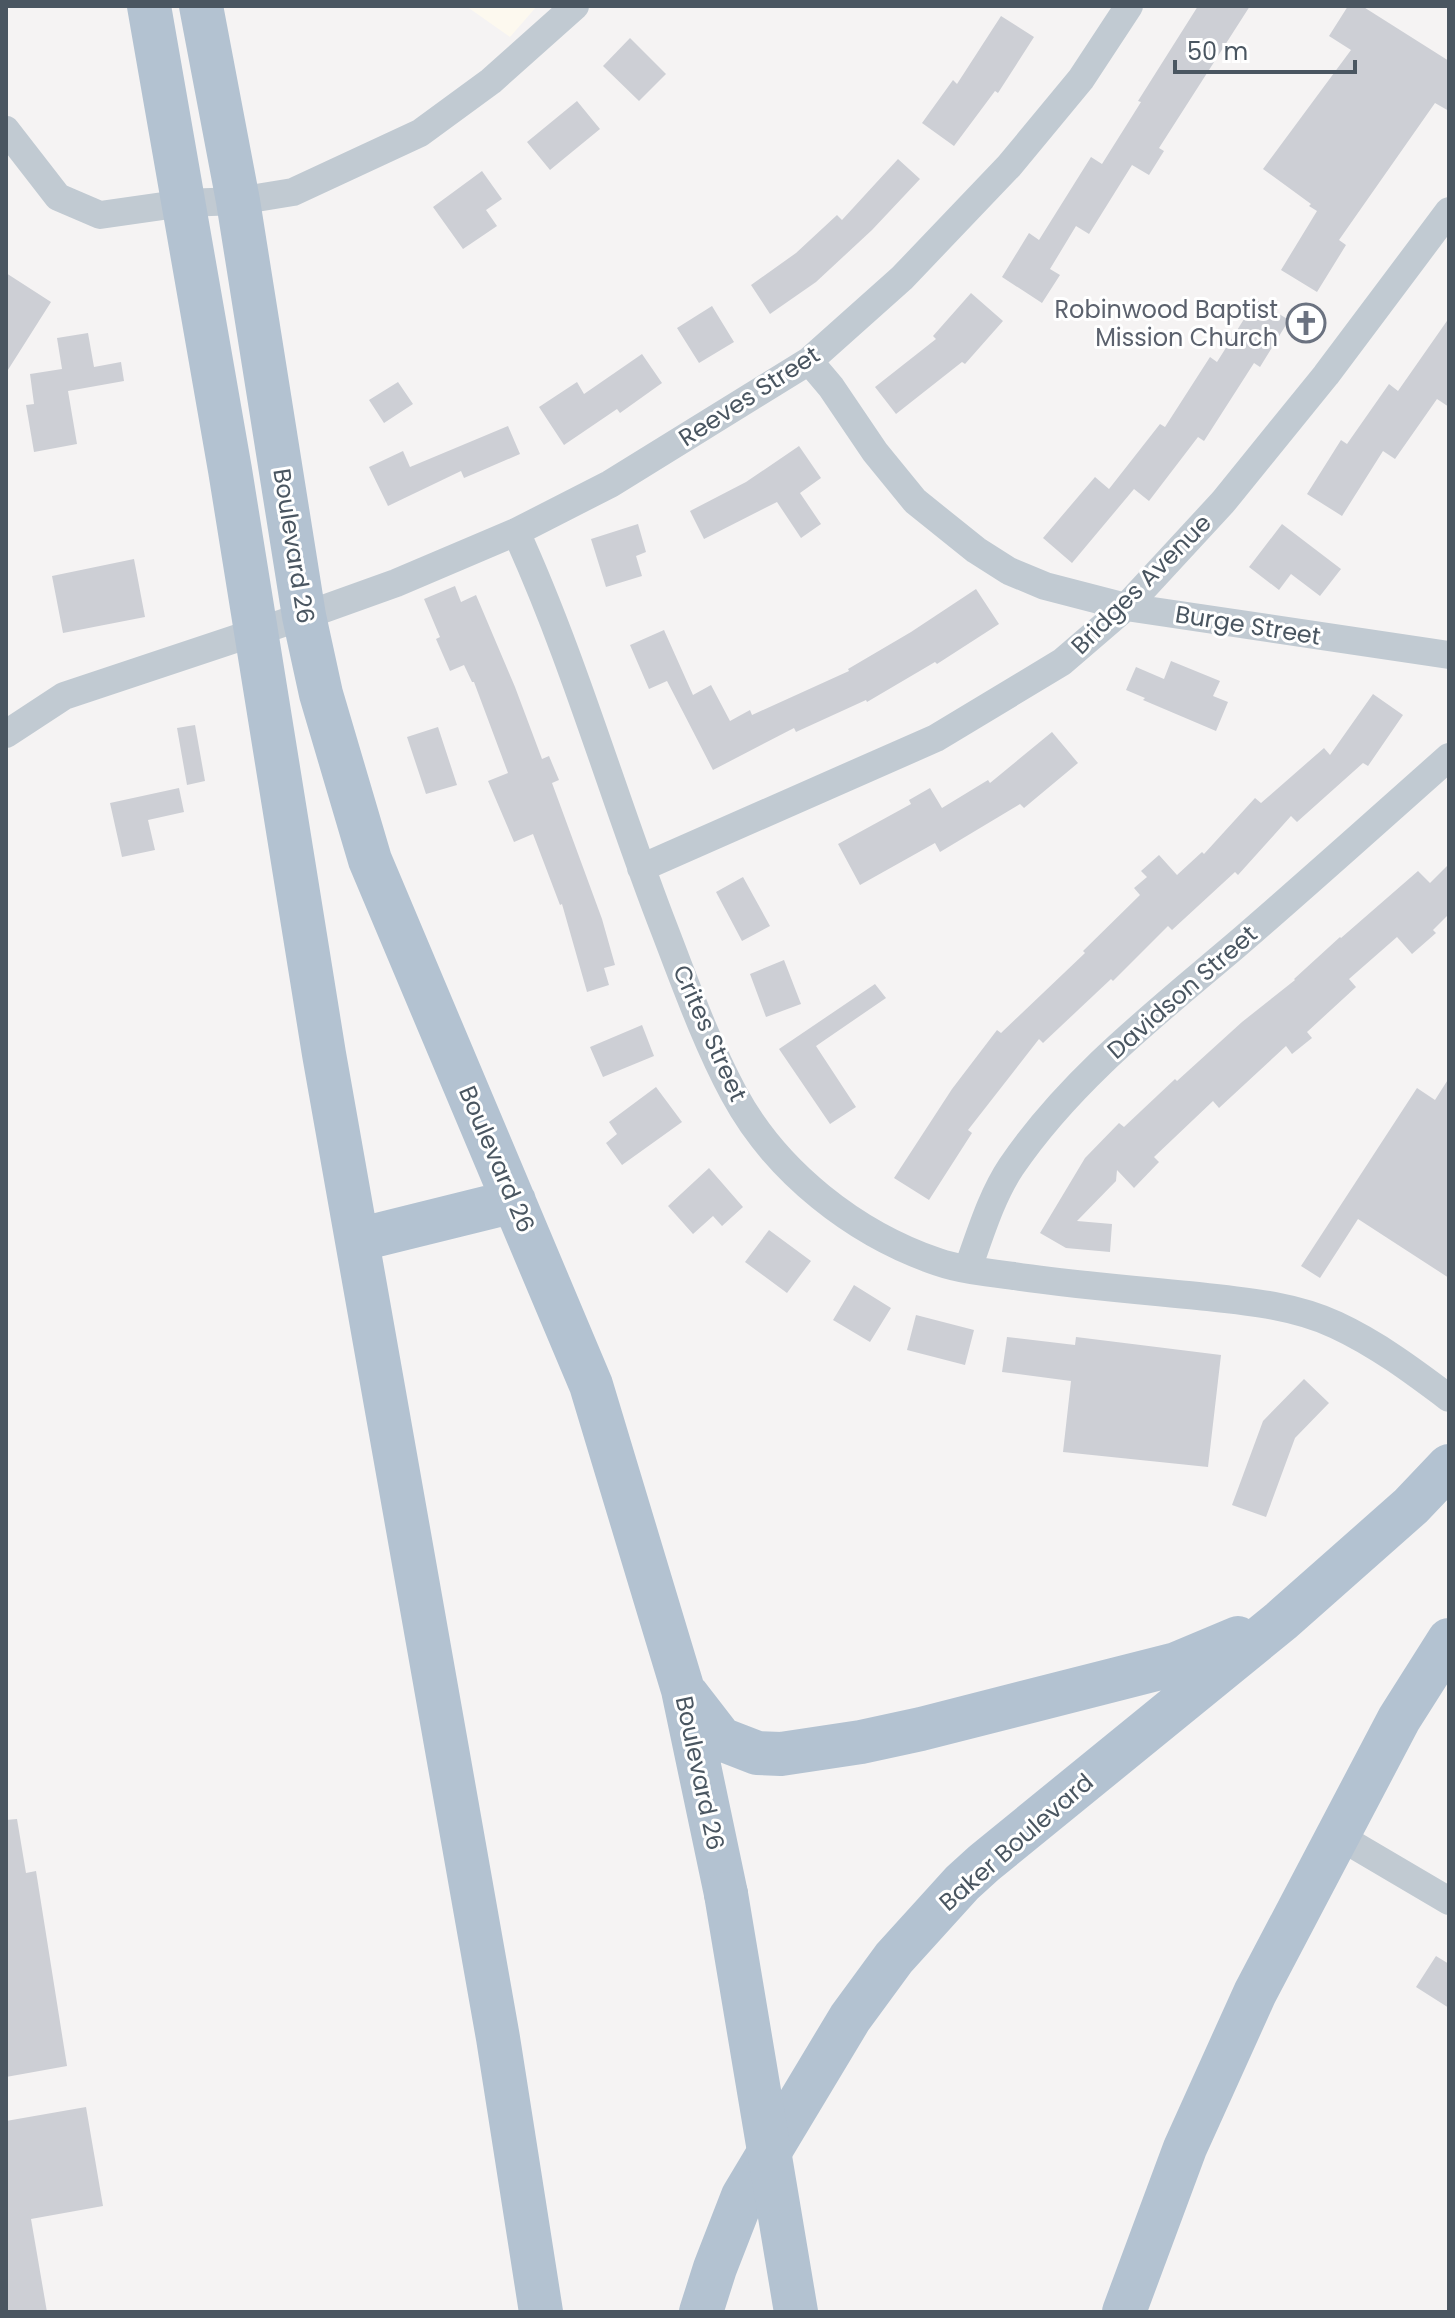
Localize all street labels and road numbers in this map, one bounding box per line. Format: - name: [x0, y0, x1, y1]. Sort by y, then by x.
- street label: Reeves Street: [672, 338, 826, 454]
- street label: Boulevard 26: [265, 466, 323, 626]
- street label: Bridges Avenue: [1064, 507, 1218, 661]
- street label: Burge Street: [1173, 597, 1323, 653]
- street label: Davidson Street: [1100, 918, 1264, 1066]
- street label: Crites Street: [665, 960, 755, 1106]
- street label: Boulevard 26: [451, 1081, 543, 1237]
- street label: Boulevard 26: [668, 1693, 732, 1853]
- street label: Baker Boulevard: [932, 1766, 1100, 1918]

